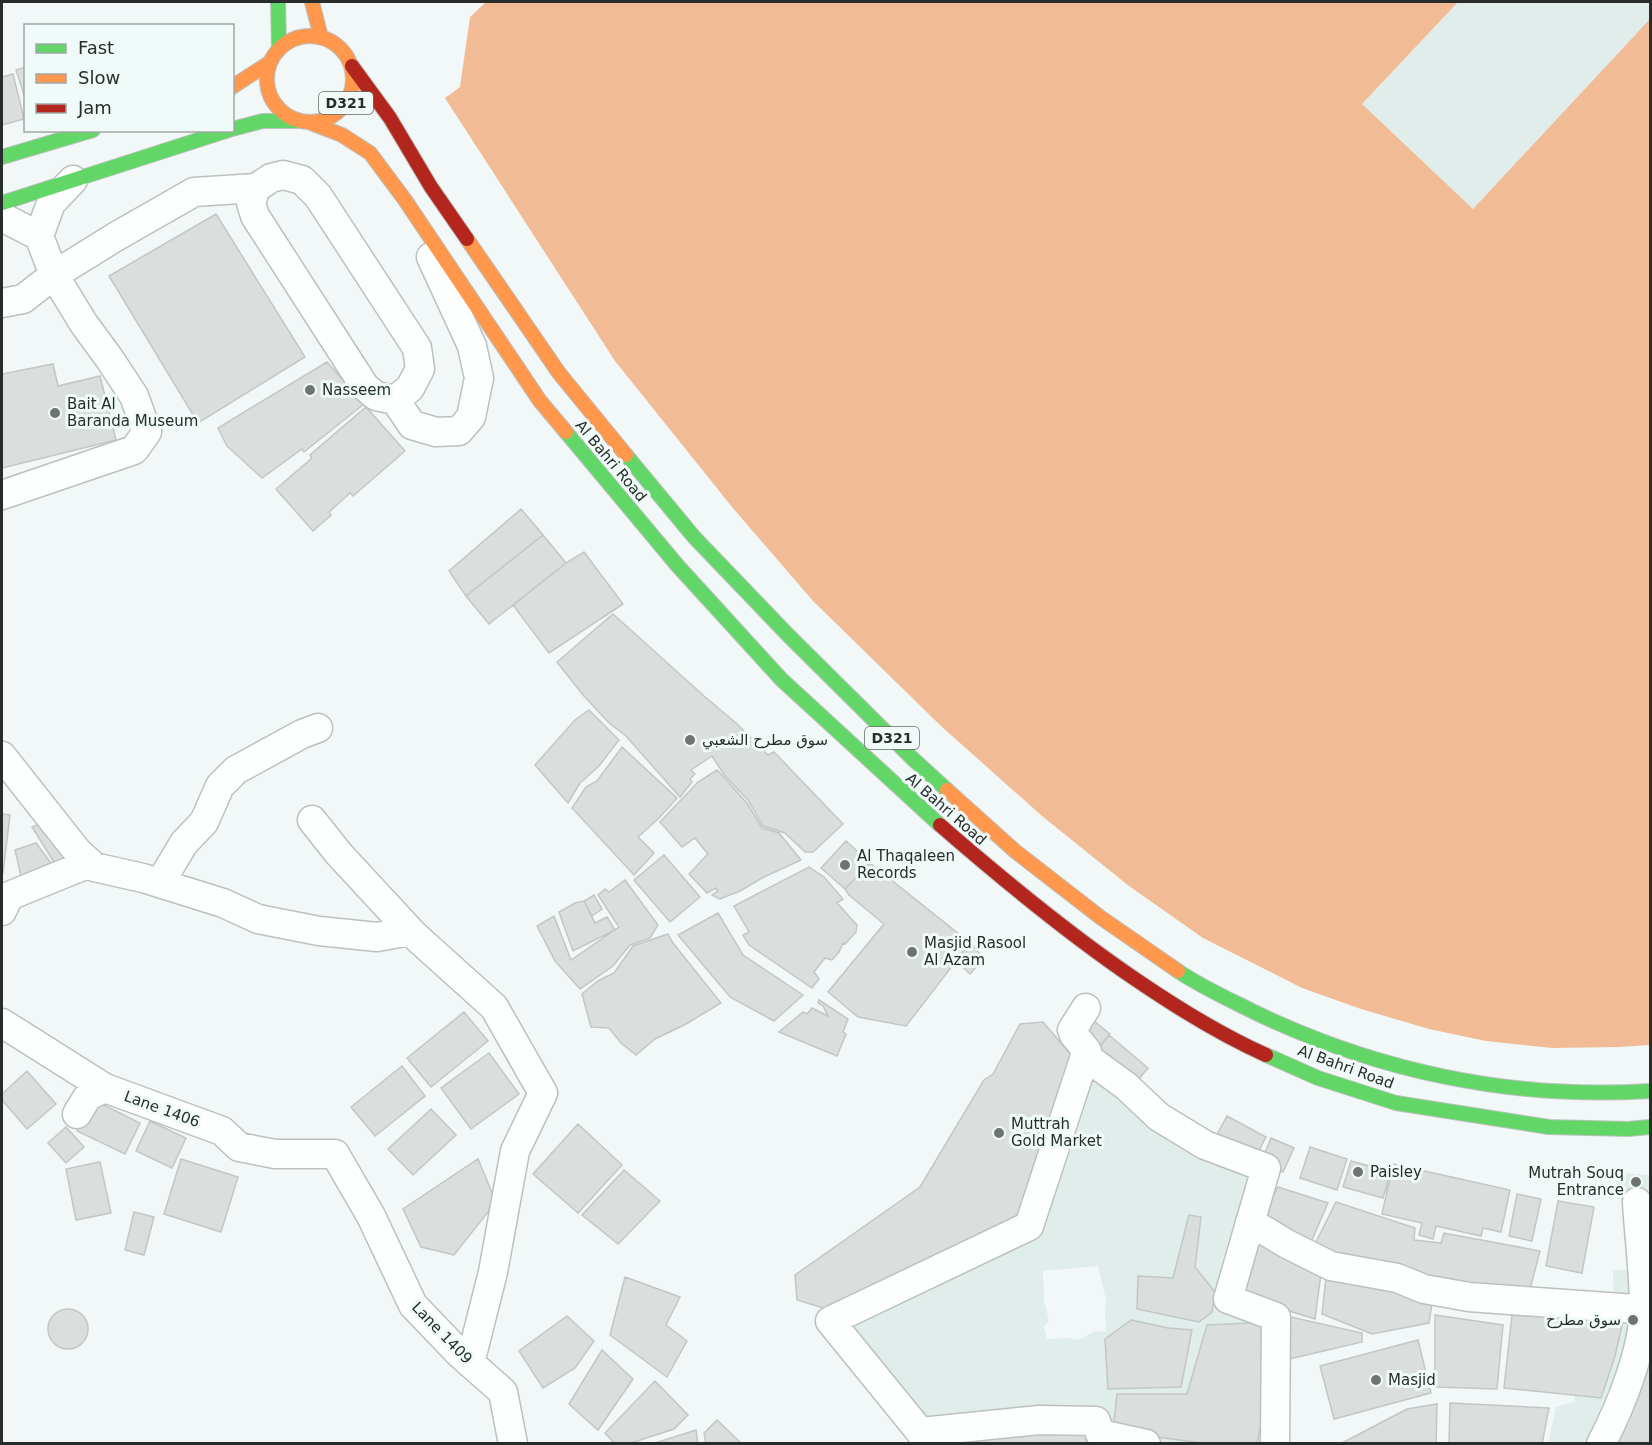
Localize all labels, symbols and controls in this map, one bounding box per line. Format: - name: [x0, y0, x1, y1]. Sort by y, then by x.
- legend: [24, 24, 234, 132]
- text: Fast: [78, 37, 114, 58]
- text: Slow: [78, 67, 120, 88]
- road number: D321: [319, 92, 373, 114]
- text: Jam: [77, 97, 112, 118]
- place label: Nasseem: [322, 381, 391, 399]
- marker: Nasseem: [303, 383, 317, 397]
- place label: Bait Al Baranda Museum: [67, 395, 198, 430]
- marker: Bait Al Baranda Museum: [48, 406, 62, 420]
- street label: Al Bahri Road: [572, 417, 650, 505]
- road number: D321: [865, 727, 919, 749]
- place label: سوق مطرح الشعبي: [702, 731, 828, 750]
- marker: سوق مطرح الشعبي: [683, 733, 697, 747]
- street label: Al Bahri Road: [902, 769, 990, 849]
- place label: Al Thaqaleen Records: [857, 847, 955, 882]
- marker: Al Thaqaleen Records: [838, 858, 852, 872]
- place label: Masjid Rasool Al Azam: [924, 934, 1026, 969]
- marker: Masjid Rasool Al Azam: [905, 945, 919, 959]
- street label: Al Bahri Road: [1295, 1041, 1397, 1093]
- street label: Lane 1406: [122, 1087, 202, 1131]
- place label: Muttrah Gold Market: [1011, 1115, 1102, 1150]
- marker: Muttrah Gold Market: [992, 1126, 1006, 1140]
- place label: Paisley: [1370, 1163, 1422, 1181]
- place label: Mutrah Souq Entrance: [1528, 1164, 1624, 1199]
- marker: Paisley: [1351, 1165, 1365, 1179]
- marker: Mutrah Souq Entrance: [1629, 1175, 1643, 1189]
- street label: Lane 1409: [408, 1298, 476, 1368]
- place label: سوق مطرح: [1546, 1311, 1621, 1329]
- marker: سوق مطرح: [1626, 1313, 1640, 1327]
- place label: Masjid: [1388, 1371, 1436, 1389]
- marker: Masjid: [1369, 1373, 1383, 1387]

